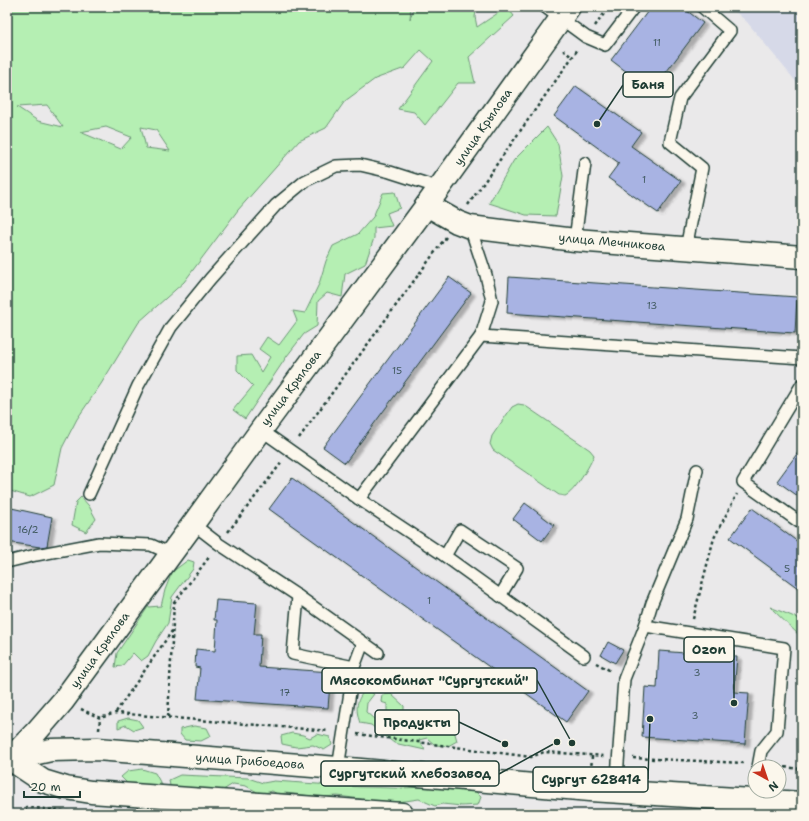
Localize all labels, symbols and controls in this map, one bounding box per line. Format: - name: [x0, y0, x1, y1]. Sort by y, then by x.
- house number: 11: [653, 36, 661, 49]
- callout: Баня: [623, 72, 673, 97]
- text: Баня: [631, 76, 665, 93]
- street label: улица Крылова: [450, 85, 516, 169]
- house number: 1: [642, 173, 646, 186]
- street label: улица Мечникова: [558, 229, 667, 255]
- house number: 13: [647, 299, 657, 312]
- street label: улица Крылова: [257, 347, 325, 429]
- house number: 15: [392, 364, 402, 377]
- house number: 16/2: [17, 523, 39, 536]
- house number: 5: [784, 562, 790, 575]
- house number: 1: [427, 594, 431, 607]
- street label: улица Крылова: [67, 608, 133, 691]
- callout: Ozon: [684, 637, 734, 662]
- text: Ozon: [692, 641, 726, 658]
- house number: 3: [694, 666, 701, 679]
- callout: Мясокомбинат "Сургутский": [322, 668, 537, 693]
- text: Мясокомбинат "Сургутский": [329, 672, 529, 689]
- house number: 17: [280, 686, 290, 699]
- house number: 3: [692, 709, 699, 722]
- callout: Продукты: [375, 710, 459, 735]
- text: Продукты: [383, 714, 451, 731]
- street label: улица Грибоедова: [195, 749, 305, 773]
- north arrow: [747, 759, 787, 799]
- callout: Сургутский хлебозавод: [321, 761, 499, 786]
- text: Сургутский хлебозавод: [329, 765, 491, 782]
- callout: Сургут 628414: [533, 767, 648, 792]
- text: Сургут 628414: [541, 771, 641, 788]
- scale bar: [24, 773, 80, 799]
- text: N: [765, 778, 781, 795]
- text: 20 m: [30, 779, 61, 795]

